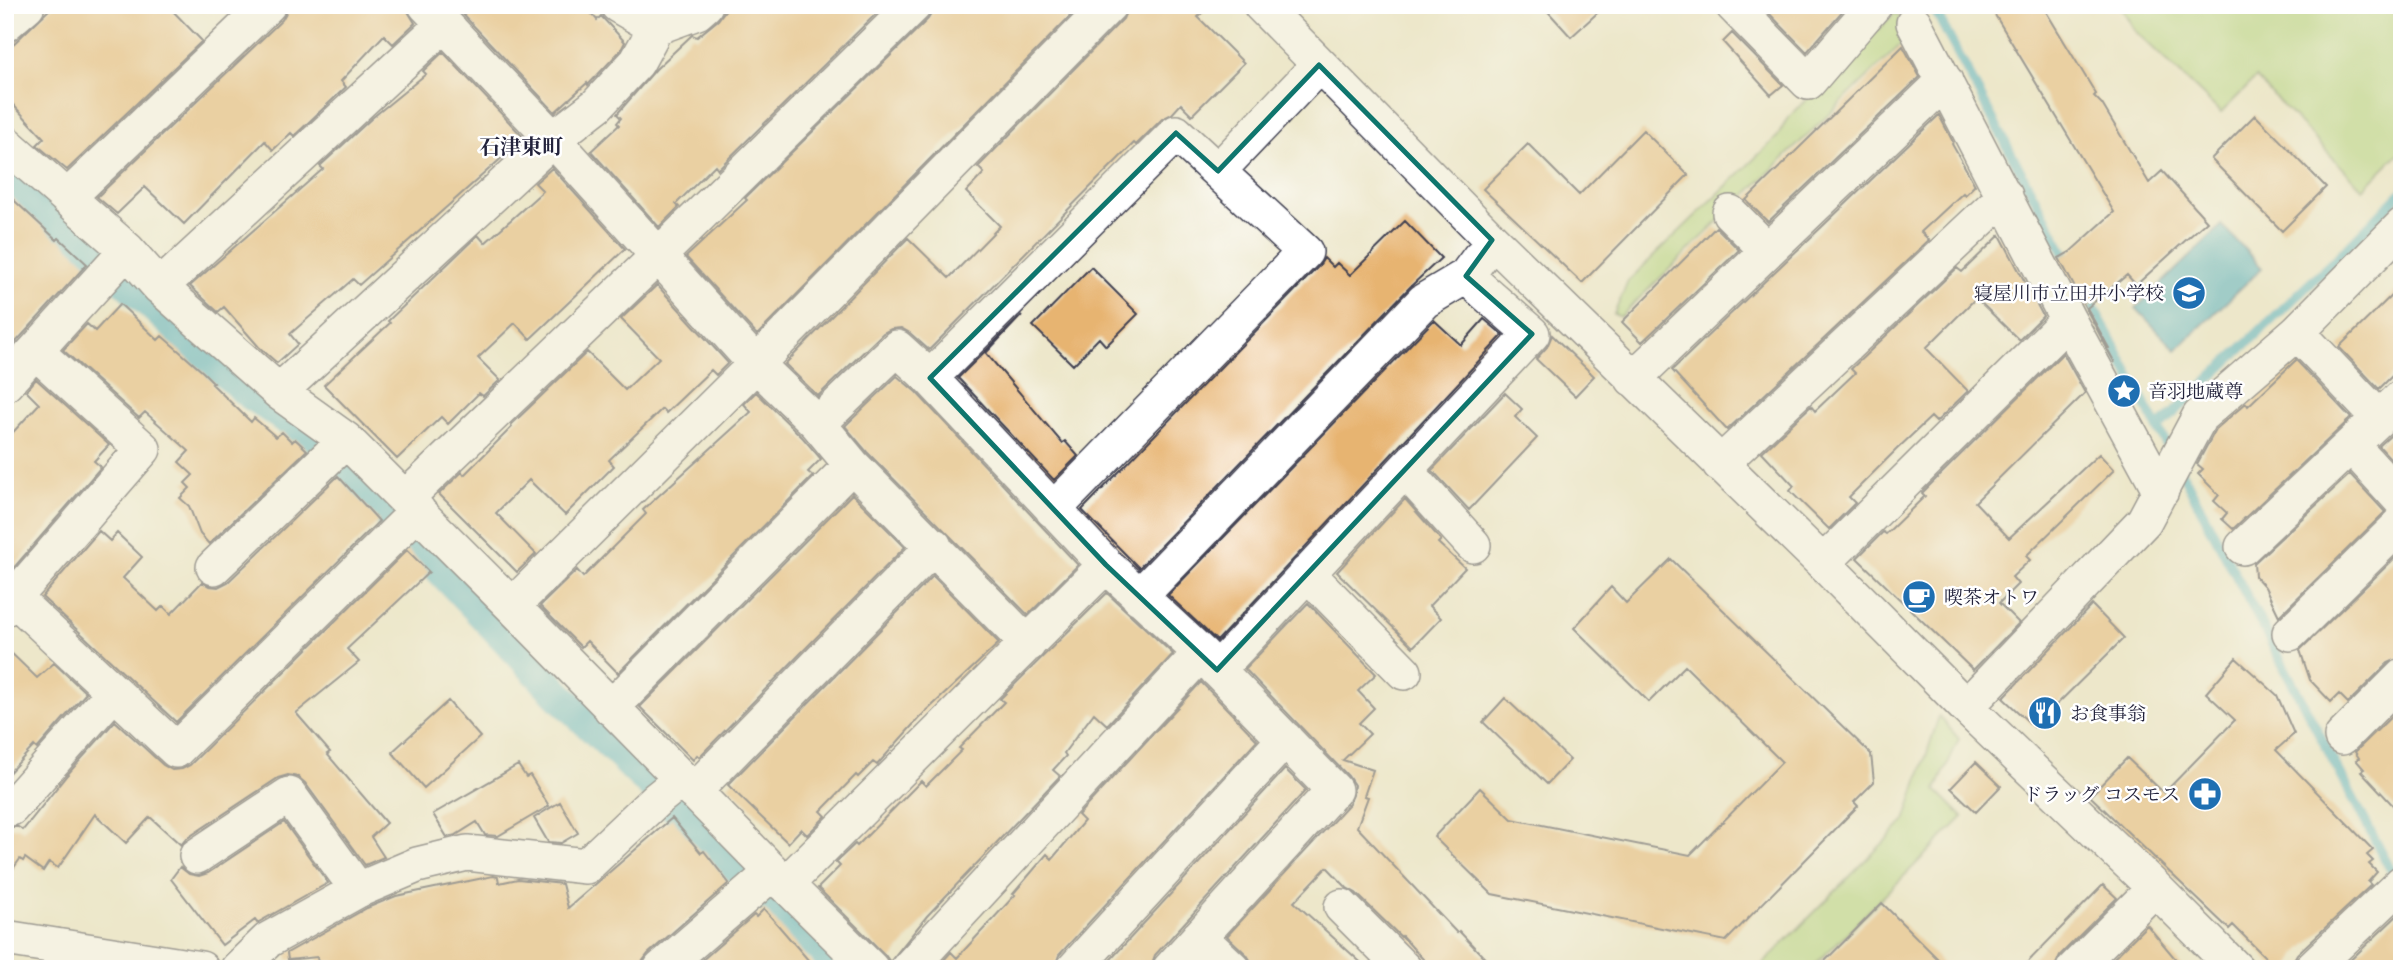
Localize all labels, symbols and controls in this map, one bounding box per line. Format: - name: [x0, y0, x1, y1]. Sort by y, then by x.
- district label: 石津東町: [479, 134, 563, 159]
- school or university icon: 寝屋川市立田井小学校: [2170, 274, 2208, 312]
- place label: 寝屋川市立田井小学校: [1974, 282, 2164, 305]
- place icon: 音羽地蔵尊: [2105, 372, 2143, 410]
- place label: 音羽地蔵尊: [2148, 380, 2243, 403]
- cafe icon: 喫茶オトワ: [1900, 578, 1938, 616]
- place label: 喫茶オトワ: [1944, 586, 2039, 609]
- restaurant icon: お食事翁: [2026, 694, 2064, 732]
- place label: お食事翁: [2070, 702, 2146, 725]
- pharmacy icon: ドラッグ コスモス: [2186, 775, 2224, 813]
- place label: ドラッグ コスモス: [2023, 783, 2180, 806]

